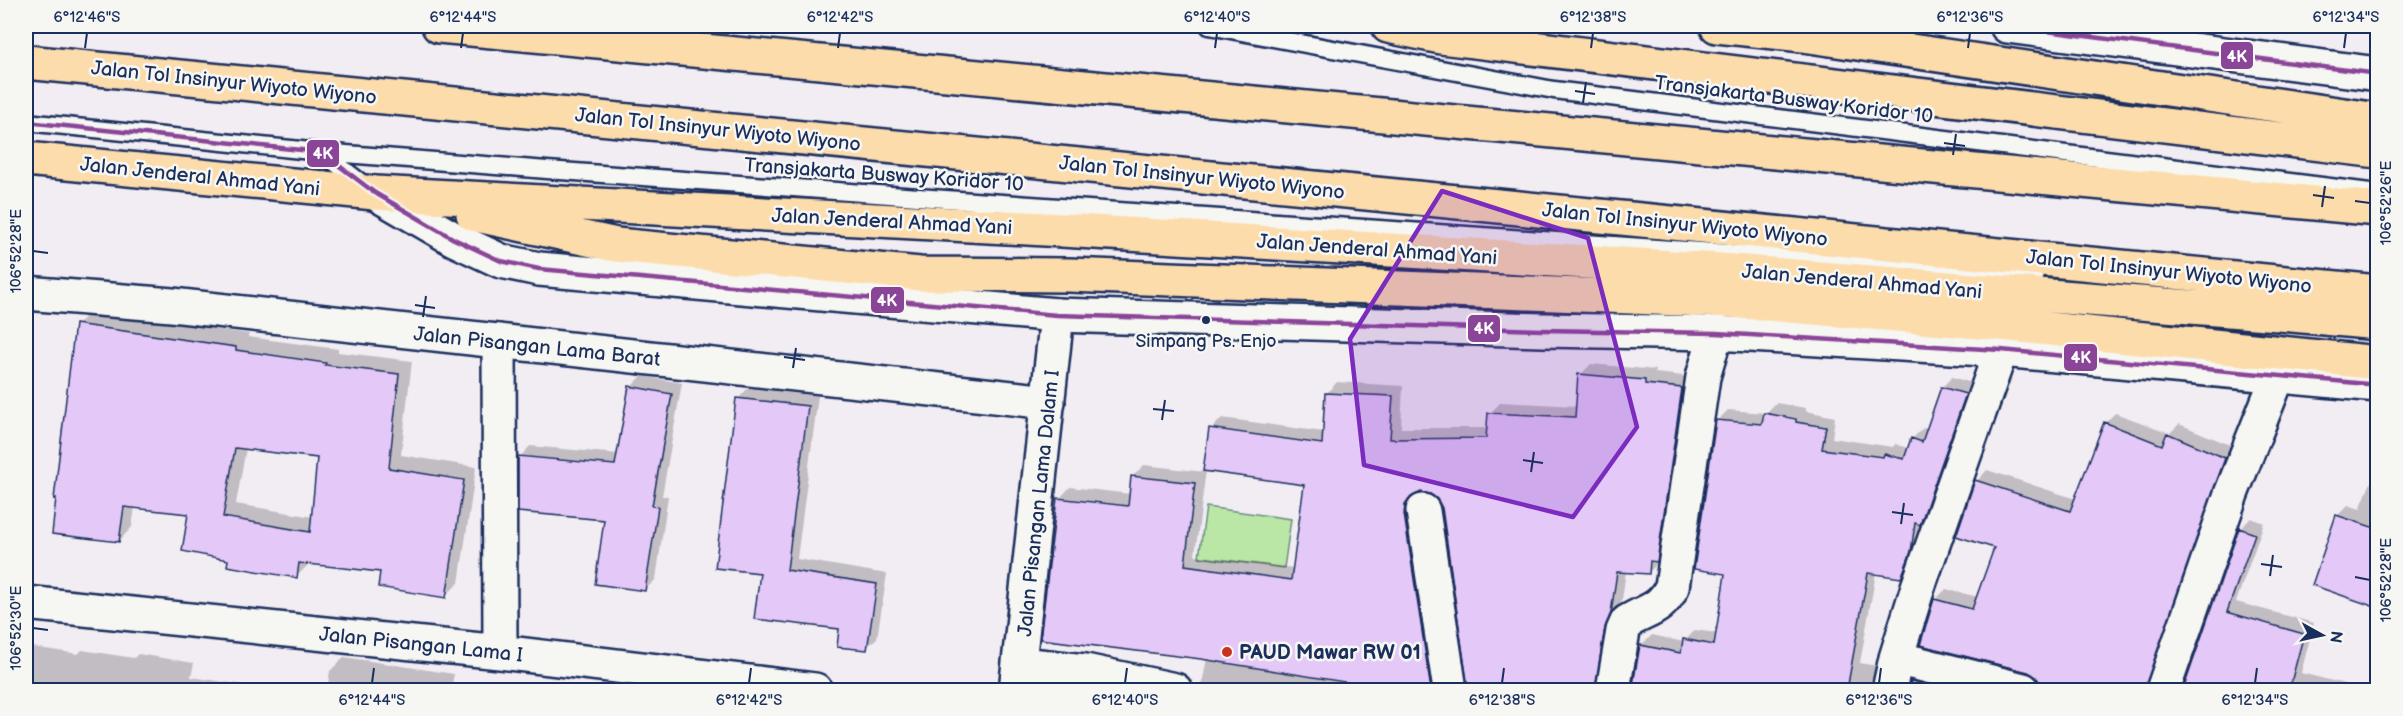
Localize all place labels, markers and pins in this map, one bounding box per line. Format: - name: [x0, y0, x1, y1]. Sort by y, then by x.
- marker: Simpang Ps. Enjo: [1200, 314, 1212, 326]
- place label: Simpang Ps. Enjo: [1135, 331, 1277, 352]
- place label: PAUD Mawar RW 01: [1239, 641, 1421, 665]
- marker: PAUD Mawar RW 01: [1220, 645, 1234, 659]

